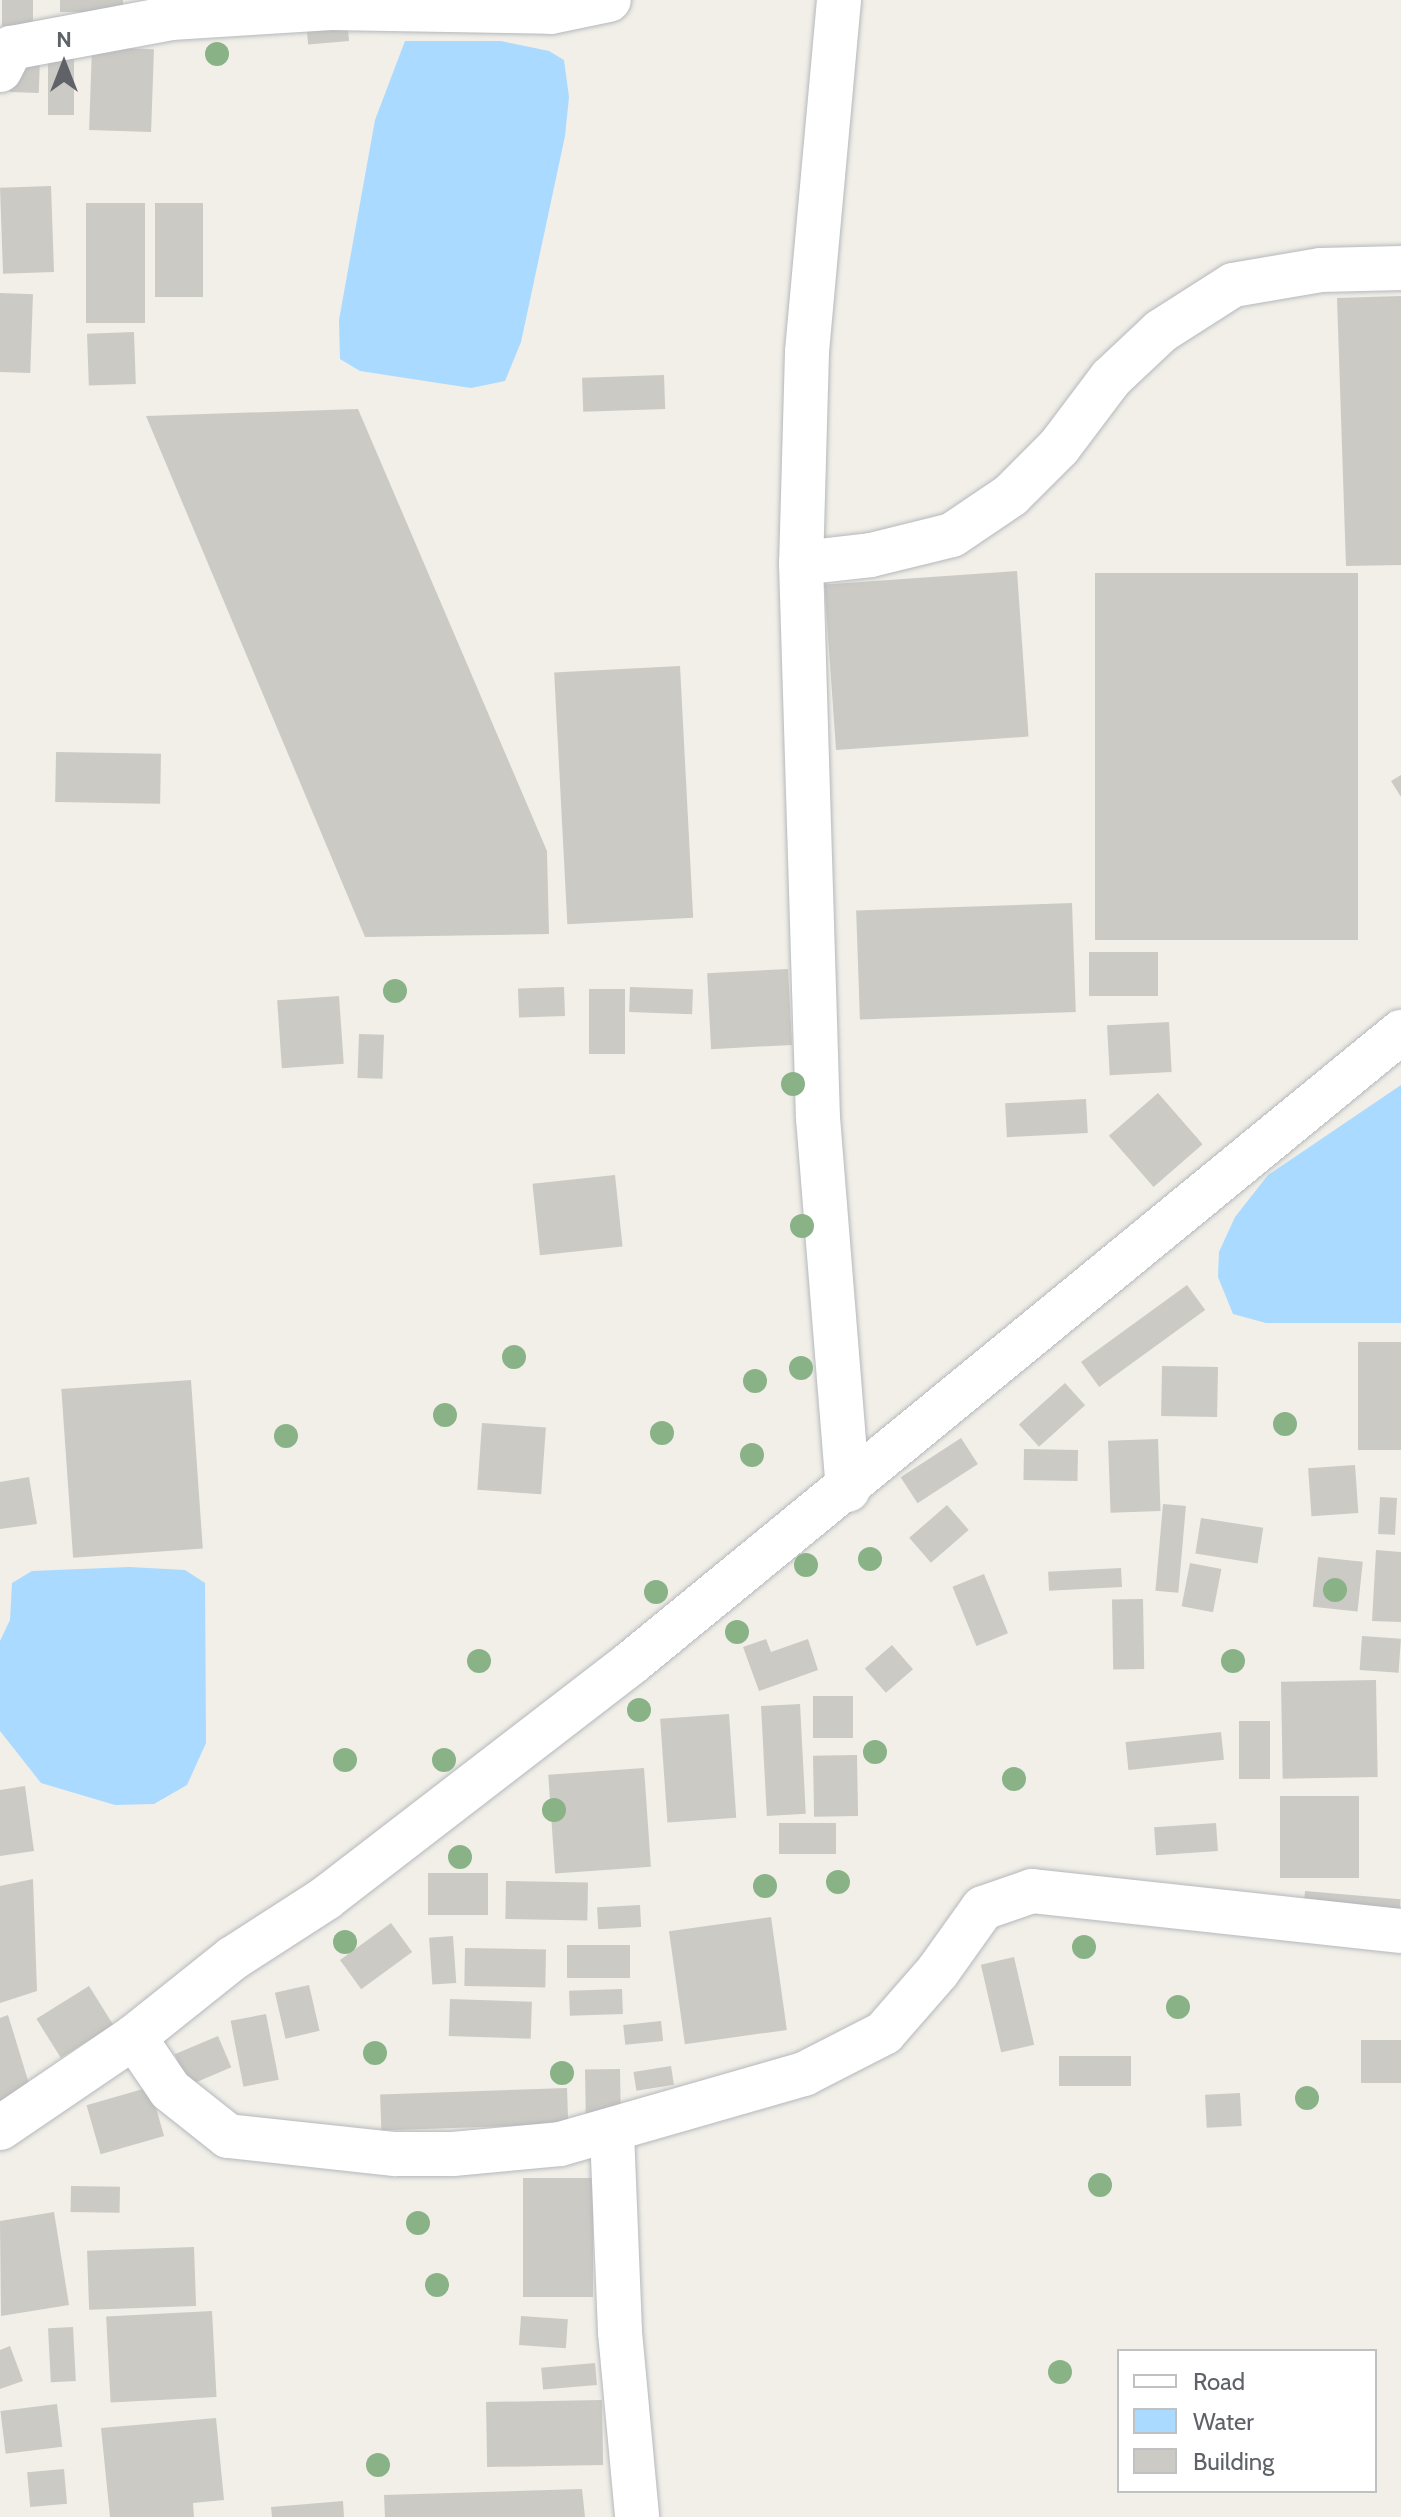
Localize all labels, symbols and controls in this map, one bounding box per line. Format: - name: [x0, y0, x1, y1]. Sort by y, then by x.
- north arrow: [24, 24, 104, 104]
- text: N: [56, 26, 72, 53]
- legend: [1117, 2349, 1377, 2493]
- text: Road: [1193, 2367, 1245, 2396]
- text: Water: [1193, 2407, 1254, 2436]
- text: Building: [1193, 2447, 1274, 2476]

